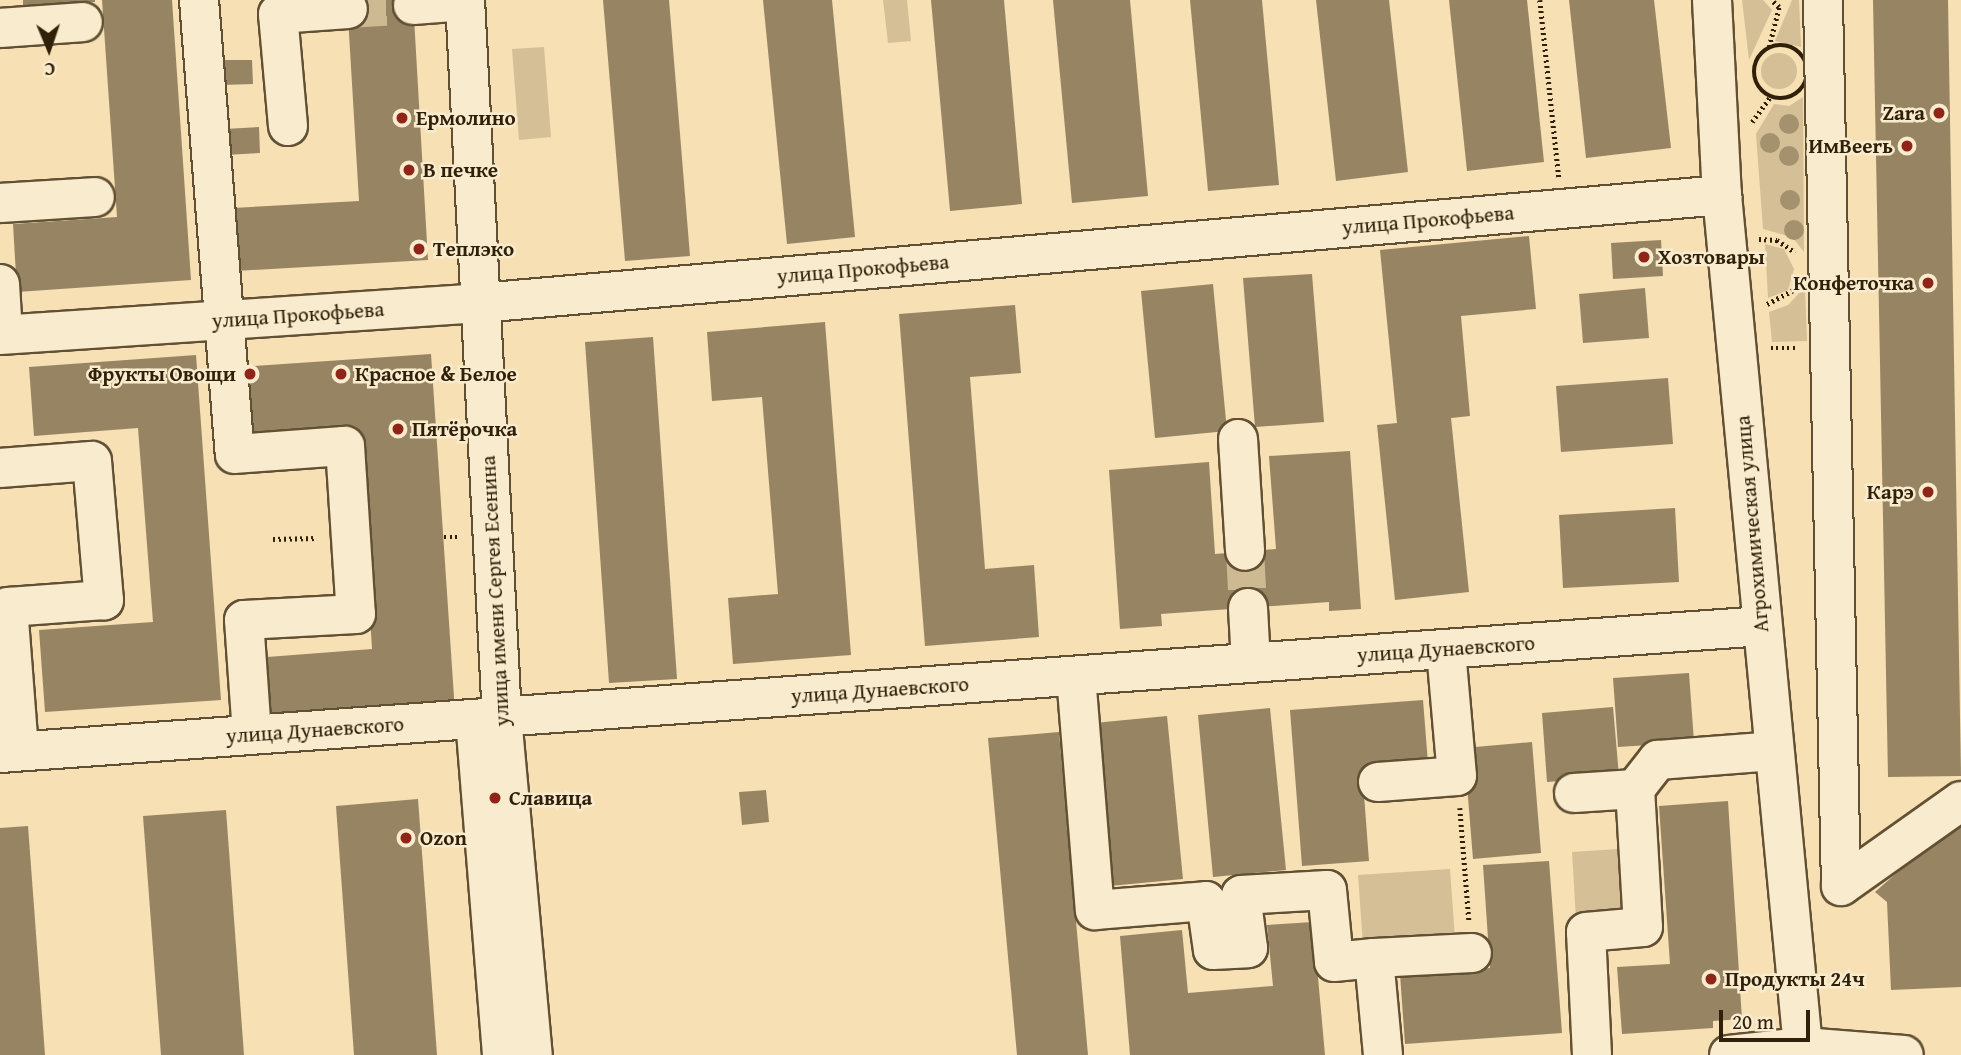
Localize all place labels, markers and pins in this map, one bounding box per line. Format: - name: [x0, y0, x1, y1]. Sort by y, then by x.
- place label: Zara: [1882, 100, 1925, 126]
- place label: Ермолино: [416, 105, 516, 131]
- marker: Zara: [1931, 105, 1947, 121]
- marker: Ермолино: [394, 110, 410, 126]
- place label: ИмBeerь: [1808, 133, 1893, 159]
- marker: ИмBeerь: [1899, 138, 1915, 154]
- place label: В печке: [423, 157, 498, 183]
- marker: В печке: [401, 162, 417, 178]
- place label: Теплэко: [433, 236, 514, 262]
- marker: Теплэко: [411, 241, 427, 257]
- place label: Хозтовары: [1658, 244, 1765, 270]
- marker: Хозтовары: [1636, 249, 1652, 265]
- place label: Конфеточка: [1793, 270, 1914, 296]
- marker: Конфеточка: [1920, 275, 1936, 291]
- place label: Фрукты Овощи: [88, 361, 236, 387]
- place label: Красное & Белое: [355, 361, 517, 387]
- marker: Фрукты Овощи: [242, 366, 258, 382]
- marker: Красное & Белое: [333, 366, 349, 382]
- place label: Пятёрочка: [412, 416, 517, 442]
- marker: Пятёрочка: [390, 421, 406, 437]
- place label: Карэ: [1867, 479, 1914, 505]
- marker: Карэ: [1920, 484, 1936, 500]
- place label: Славица: [509, 785, 592, 811]
- marker: Славица: [487, 790, 503, 806]
- place label: Ozon: [420, 825, 467, 851]
- marker: Ozon: [398, 830, 414, 846]
- place label: Продукты 24ч: [1725, 966, 1865, 992]
- marker: Продукты 24ч: [1703, 971, 1719, 987]

